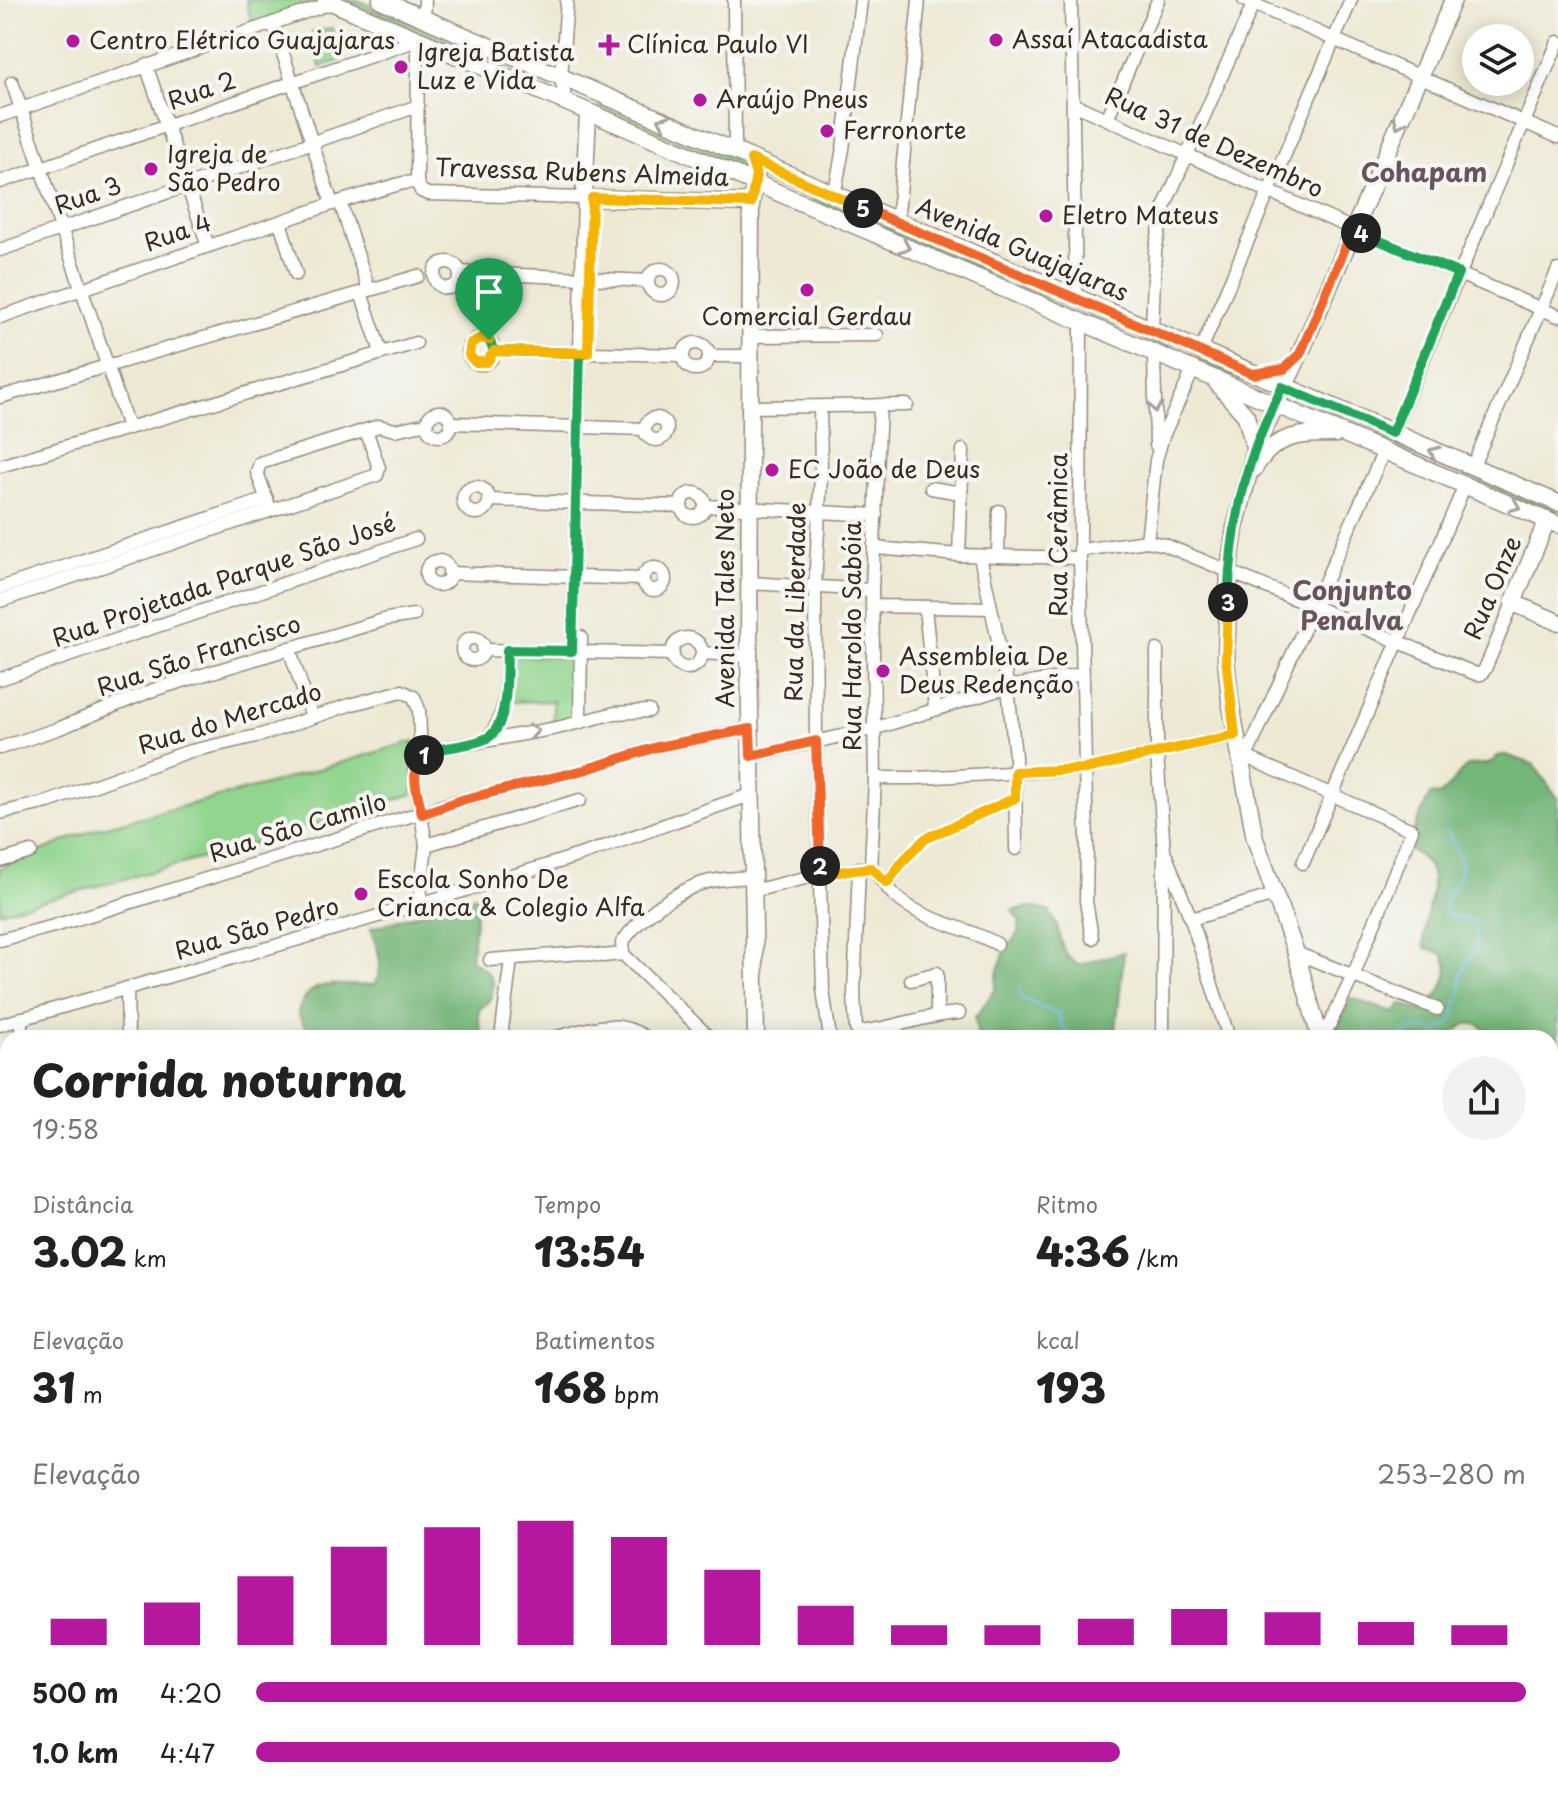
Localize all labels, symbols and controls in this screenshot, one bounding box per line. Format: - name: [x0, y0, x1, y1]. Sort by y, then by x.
- place label: Assaí Atacadista: [1012, 20, 1208, 56]
- place label: Centro Elétrico Guajajaras: [89, 21, 395, 57]
- map controls: [1462, 24, 1534, 96]
- button: layers: [1462, 24, 1534, 96]
- place label: Clínica Paulo VI: [627, 25, 809, 61]
- marker: Assaí Atacadista: [987, 31, 1005, 49]
- marker: Centro Elétrico Guajajaras: [64, 32, 82, 50]
- place label: Igreja Batista Luz e Vida: [417, 33, 574, 97]
- marker: Clínica Paulo VI: [598, 34, 620, 56]
- marker: Igreja Batista Luz e Vida: [392, 58, 410, 76]
- street label: Rua 2: [162, 61, 240, 117]
- street label: Rua 31 de Dezembro: [1100, 77, 1330, 206]
- place label: Araújo Pneus: [716, 80, 868, 116]
- marker: Araújo Pneus: [691, 91, 709, 109]
- place label: Ferronorte: [843, 111, 966, 147]
- one-way arrow: [657, 115, 672, 131]
- one-way arrow: [1393, 115, 1409, 129]
- marker: Ferronorte: [818, 122, 836, 140]
- place label: Igreja de São Pedro: [167, 135, 281, 199]
- street label: Travessa Rubens Almeida: [434, 148, 730, 194]
- district label: Cohapam: [1361, 152, 1487, 191]
- marker: Igreja de São Pedro: [142, 160, 160, 178]
- street label: Rua 3: [49, 166, 126, 222]
- street label: Avenida Guajajaras: [911, 187, 1135, 309]
- pin: 5: [843, 188, 883, 228]
- text: 5: [856, 191, 870, 224]
- place label: Eletro Mateus: [1062, 196, 1219, 232]
- street label: Rua 4: [139, 203, 216, 259]
- marker: Eletro Mateus: [1037, 207, 1055, 225]
- pin: 4: [1341, 213, 1381, 253]
- text: 4: [1354, 216, 1368, 249]
- one-way arrow: [897, 237, 911, 254]
- pin: [455, 258, 523, 340]
- icon: arrive: [467, 270, 511, 314]
- marker: Comercial Gerdau: [798, 281, 816, 299]
- place label: Comercial Gerdau: [702, 297, 912, 333]
- one-way arrow: [1146, 401, 1164, 414]
- one-way arrow: [1428, 445, 1443, 461]
- place label: EC João de Deus: [788, 450, 980, 486]
- street label: Rua Cerâmica: [1039, 453, 1075, 617]
- marker: EC João de Deus: [763, 461, 781, 479]
- street label: Avenida Tales Neto: [706, 488, 742, 708]
- one-way arrow: [1507, 497, 1521, 513]
- street label: Rua da Liberdade: [774, 502, 814, 702]
- street label: Rua Projetada Parque São José: [47, 503, 400, 655]
- street label: Rua Haroldo Sabóia: [833, 521, 869, 751]
- street label: Rua Onze: [1453, 530, 1529, 645]
- district label: Conjunto Penalva: [1292, 570, 1412, 639]
- pin: 3: [1208, 582, 1248, 622]
- text: 3: [1221, 585, 1235, 618]
- street label: Rua São Francisco: [92, 604, 305, 704]
- place label: Assembleia De Deus Redenção: [899, 637, 1074, 701]
- marker: Assembleia De Deus Redenção: [874, 662, 892, 680]
- street label: Rua do Mercado: [133, 672, 325, 762]
- one-way arrow: [527, 723, 541, 740]
- pin: 1: [404, 735, 444, 775]
- text: 1: [419, 738, 429, 771]
- street label: Rua São Camilo: [204, 782, 390, 870]
- pin: 2: [800, 846, 840, 886]
- text: 2: [812, 849, 828, 882]
- place label: Escola Sonho De Crianca & Colegio Alfa: [377, 860, 645, 924]
- marker: Escola Sonho De Crianca & Colegio Alfa: [352, 885, 370, 903]
- street label: Rua São Pedro: [170, 886, 343, 968]
- text: Corrida noturna: [32, 1046, 406, 1112]
- button: share: [1442, 1056, 1526, 1140]
- text: 19:58: [32, 1109, 99, 1148]
- text: Distância: [32, 1187, 134, 1220]
- text: Tempo: [534, 1187, 601, 1220]
- text: Ritmo: [1036, 1187, 1098, 1220]
- text: 3.02: [32, 1220, 126, 1281]
- text: 13:54: [534, 1220, 644, 1281]
- text: 4:36: [1036, 1220, 1130, 1281]
- text: km: [126, 1241, 167, 1274]
- text: /km: [1130, 1241, 1179, 1274]
- text: Elevação: [32, 1323, 124, 1356]
- text: Batimentos: [534, 1323, 655, 1356]
- text: kcal: [1036, 1323, 1080, 1356]
- text: 31: [32, 1356, 76, 1417]
- text: 168: [534, 1356, 607, 1417]
- text: 193: [1036, 1356, 1106, 1417]
- text: m: [76, 1377, 103, 1410]
- text: bpm: [607, 1377, 660, 1410]
- text: Elevação: [32, 1454, 141, 1493]
- text: 253–280 m: [1377, 1454, 1526, 1493]
- text: 500 m: [32, 1673, 118, 1712]
- text: 4:20: [160, 1673, 222, 1712]
- text: 1.0 km: [32, 1733, 119, 1772]
- text: 4:47: [160, 1733, 215, 1772]

